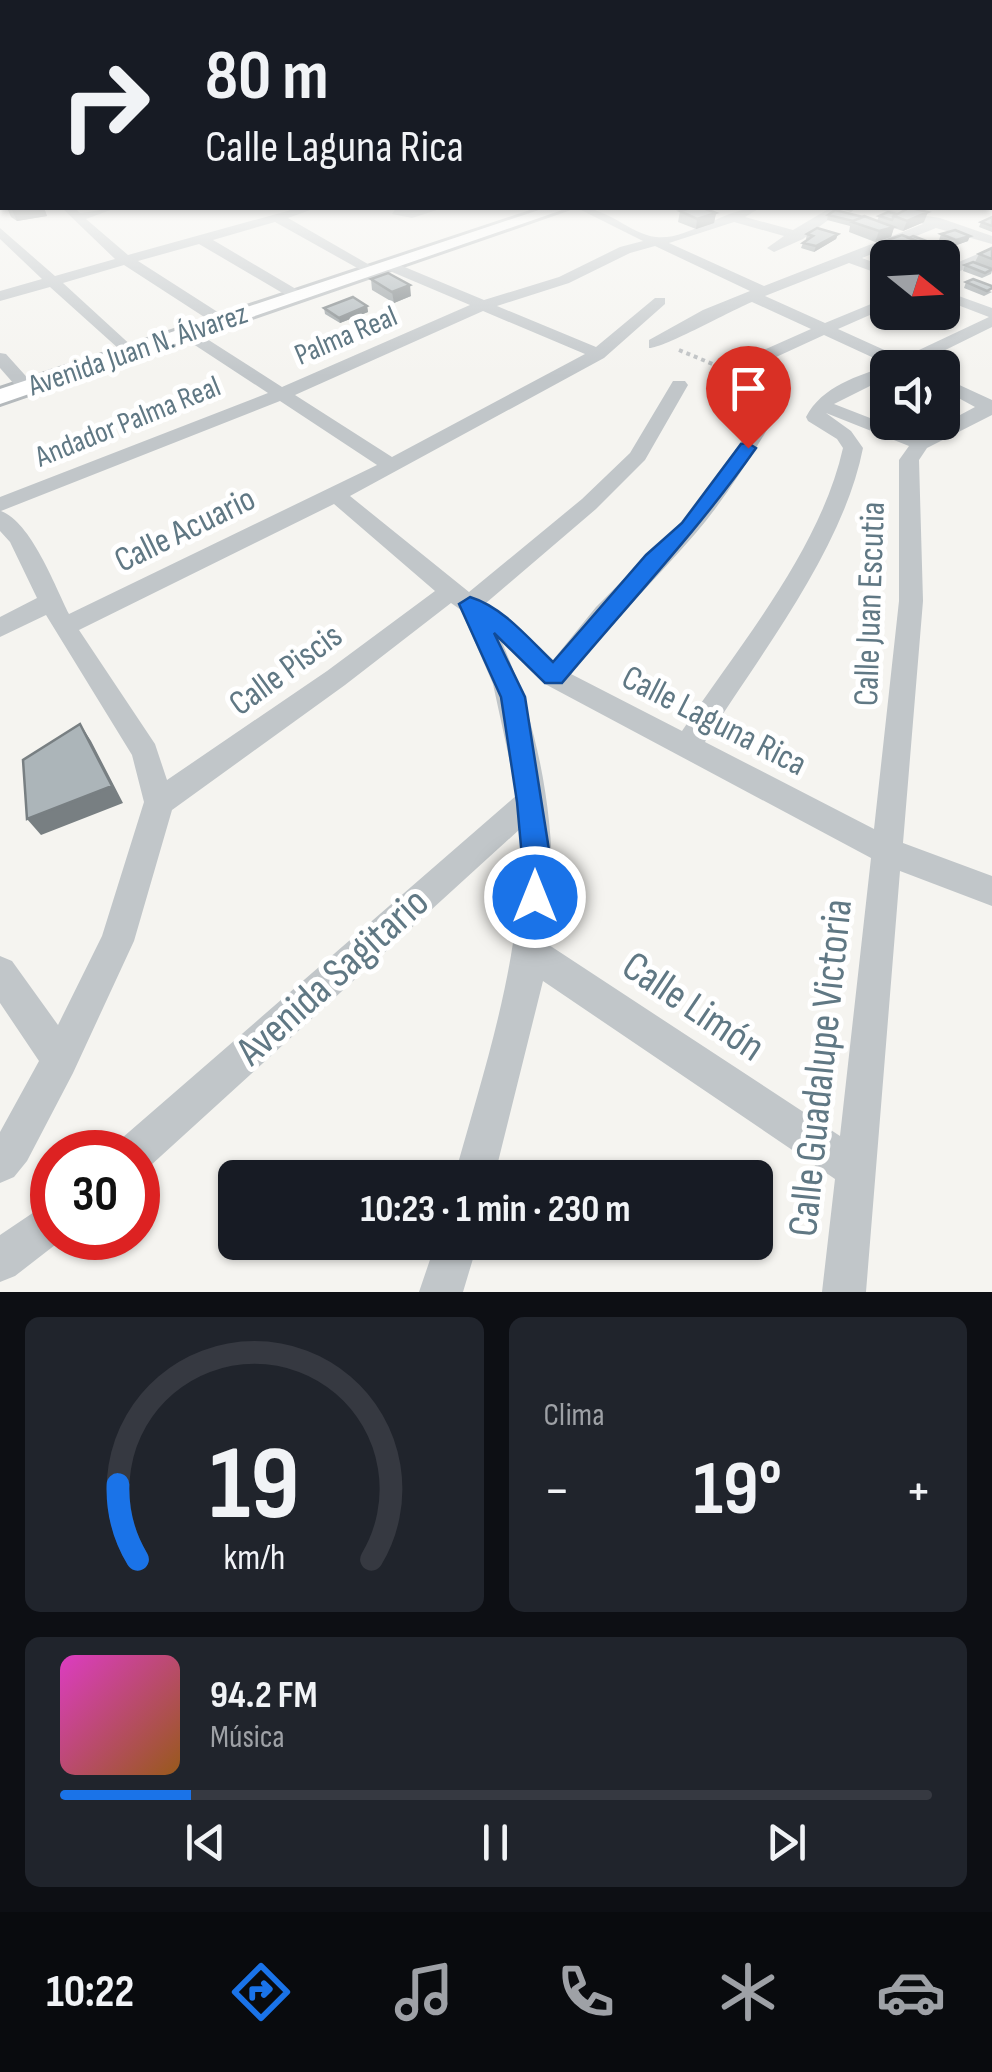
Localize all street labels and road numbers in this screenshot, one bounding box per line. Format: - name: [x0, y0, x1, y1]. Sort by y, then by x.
- street label: Avenida Juan N. Álvarez: [23, 296, 252, 405]
- street label: Palma Real: [289, 298, 403, 374]
- street label: Andador Palma Real: [29, 369, 226, 476]
- street label: Calle Acuario: [108, 478, 262, 582]
- street label: Calle Juan Escutia: [845, 501, 895, 707]
- street label: Calle Piscis: [221, 615, 351, 725]
- street label: Calle Laguna Rica: [615, 656, 813, 786]
- street label: Avenida Sagitario: [226, 877, 440, 1077]
- street label: Calle Guadalupe Victoria: [778, 897, 864, 1239]
- street label: Calle Limón: [612, 941, 774, 1073]

